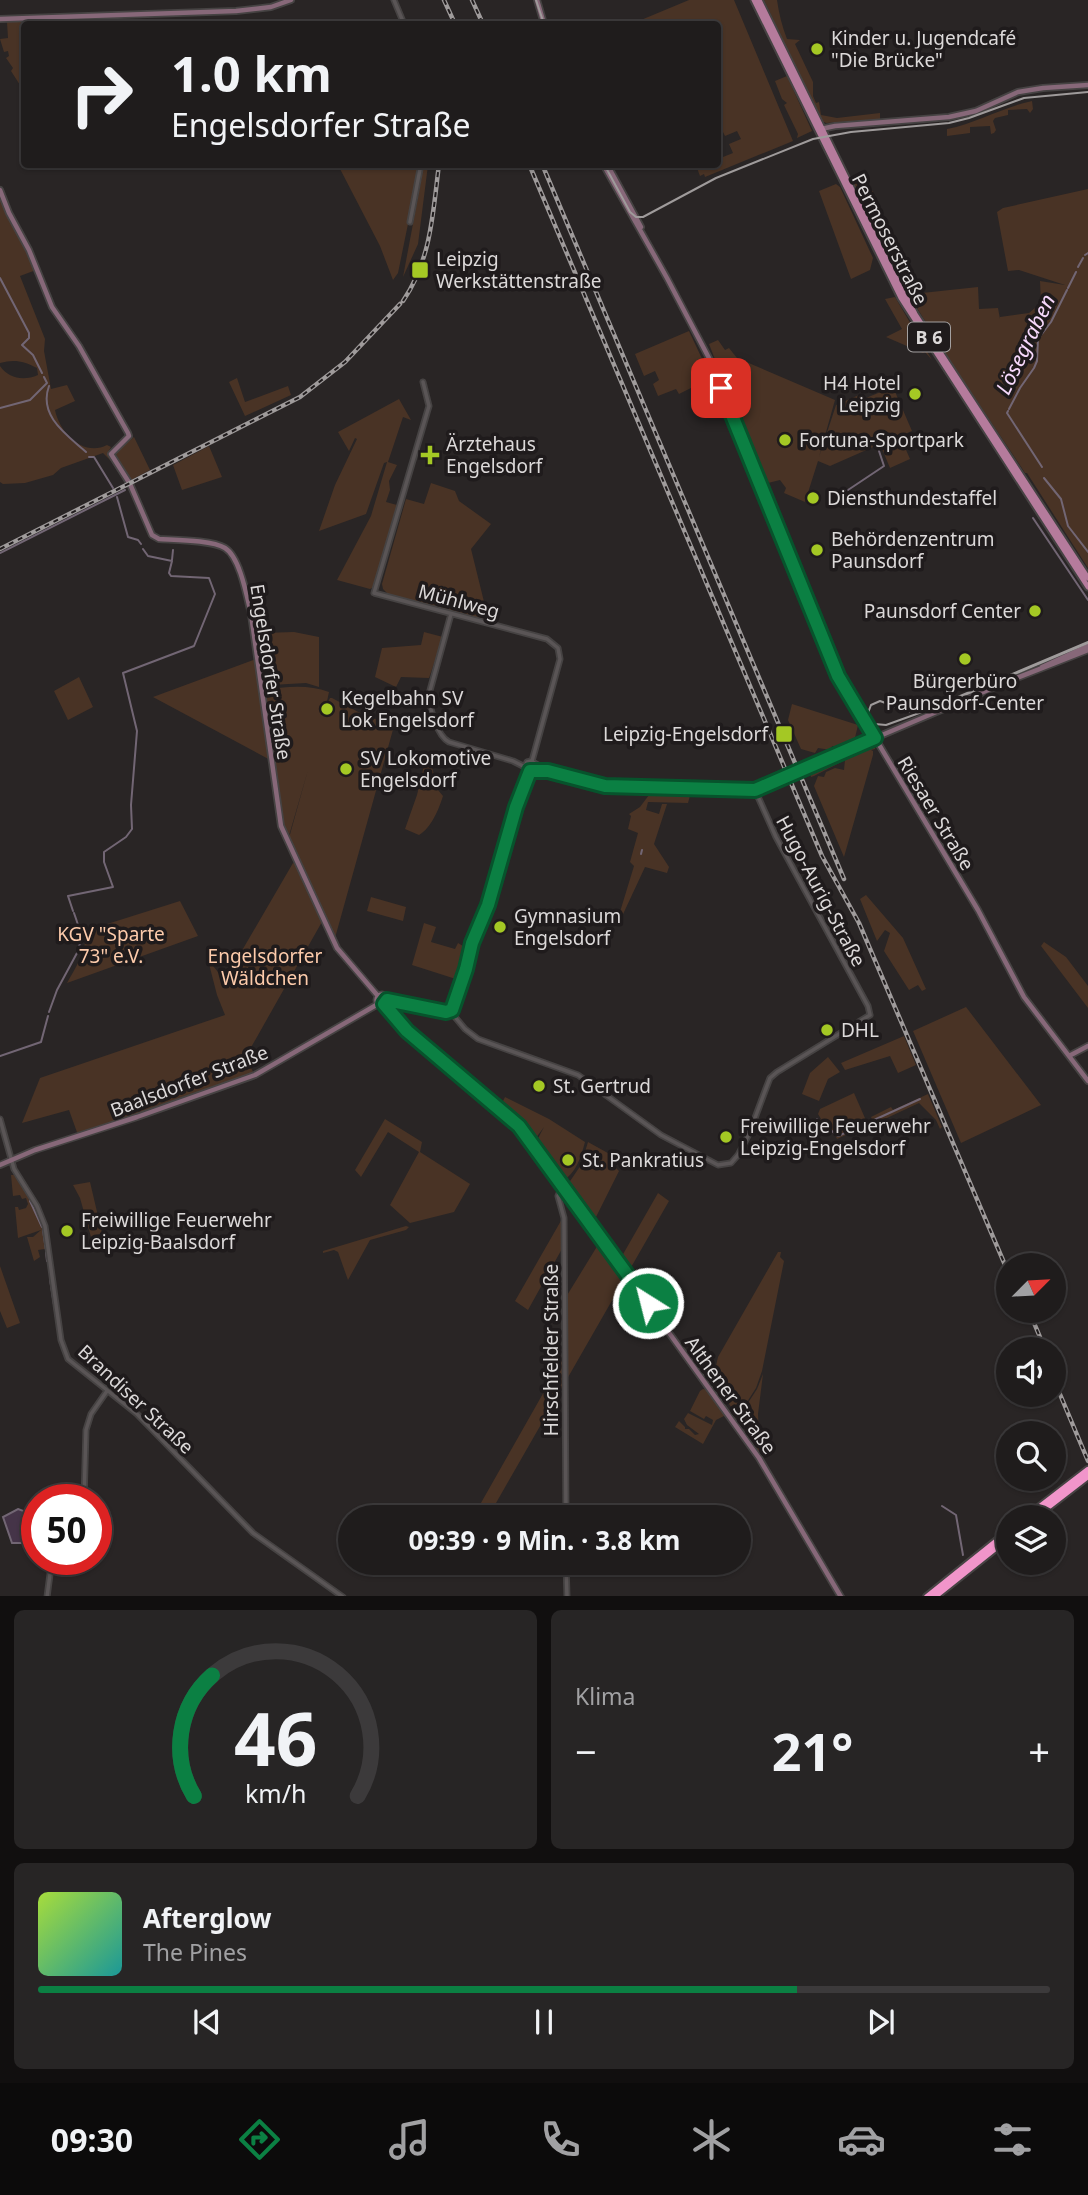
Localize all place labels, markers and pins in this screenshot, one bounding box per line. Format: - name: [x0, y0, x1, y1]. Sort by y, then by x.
- place label: Kinder u. Jugendcafé "Die Brücke": [831, 25, 1016, 73]
- marker: Kinder u. Jugendcafé "Die Brücke": [809, 41, 825, 57]
- place label: Leipzig Werkstättenstraße: [436, 246, 602, 294]
- marker: Leipzig Werkstättenstraße: [410, 260, 430, 280]
- pin: [691, 358, 751, 418]
- place label: H4 Hotel Leipzig: [823, 370, 901, 418]
- marker: H4 Hotel Leipzig: [907, 386, 923, 402]
- place label: Fortuna-Sportpark: [799, 427, 964, 453]
- place label: Ärztehaus Engelsdorf: [446, 431, 544, 479]
- marker: Fortuna-Sportpark: [777, 432, 793, 448]
- marker: Ärztehaus Engelsdorf: [420, 445, 440, 465]
- place label: Diensthundestaffel: [827, 485, 997, 511]
- marker: Diensthundestaffel: [805, 490, 821, 506]
- place label: Behördenzentrum Paunsdorf: [831, 526, 995, 574]
- marker: Behördenzentrum Paunsdorf: [809, 542, 825, 558]
- place label: Paunsdorf Center: [864, 598, 1021, 624]
- marker: Paunsdorf Center: [1027, 603, 1043, 619]
- marker: Bürgerbüro Paunsdorf-Center: [957, 651, 973, 667]
- place label: Bürgerbüro Paunsdorf-Center: [886, 668, 1044, 716]
- place label: Kegelbahn SV Lok Engelsdorf: [341, 685, 475, 733]
- marker: Kegelbahn SV Lok Engelsdorf: [319, 701, 335, 717]
- place label: Leipzig-Engelsdorf: [603, 721, 769, 747]
- marker: Leipzig-Engelsdorf: [774, 724, 794, 744]
- place label: SV Lokomotive Engelsdorf: [360, 745, 491, 793]
- marker: SV Lokomotive Engelsdorf: [338, 761, 354, 777]
- place label: Gymnasium Engelsdorf: [514, 903, 621, 951]
- marker: Gymnasium Engelsdorf: [492, 919, 508, 935]
- place label: DHL: [841, 1017, 879, 1043]
- marker: DHL: [819, 1022, 835, 1038]
- place label: St. Gertrud: [553, 1073, 651, 1099]
- marker: St. Gertrud: [531, 1078, 547, 1094]
- place label: Freiwillige Feuerwehr Leipzig-Engelsdorf: [740, 1113, 931, 1161]
- marker: Freiwillige Feuerwehr Leipzig-Engelsdorf: [718, 1129, 734, 1145]
- place label: St. Pankratius: [582, 1147, 704, 1173]
- marker: St. Pankratius: [560, 1152, 576, 1168]
- place label: Freiwillige Feuerwehr Leipzig-Baalsdorf: [81, 1207, 272, 1255]
- marker: Freiwillige Feuerwehr Leipzig-Baalsdorf: [59, 1223, 75, 1239]

